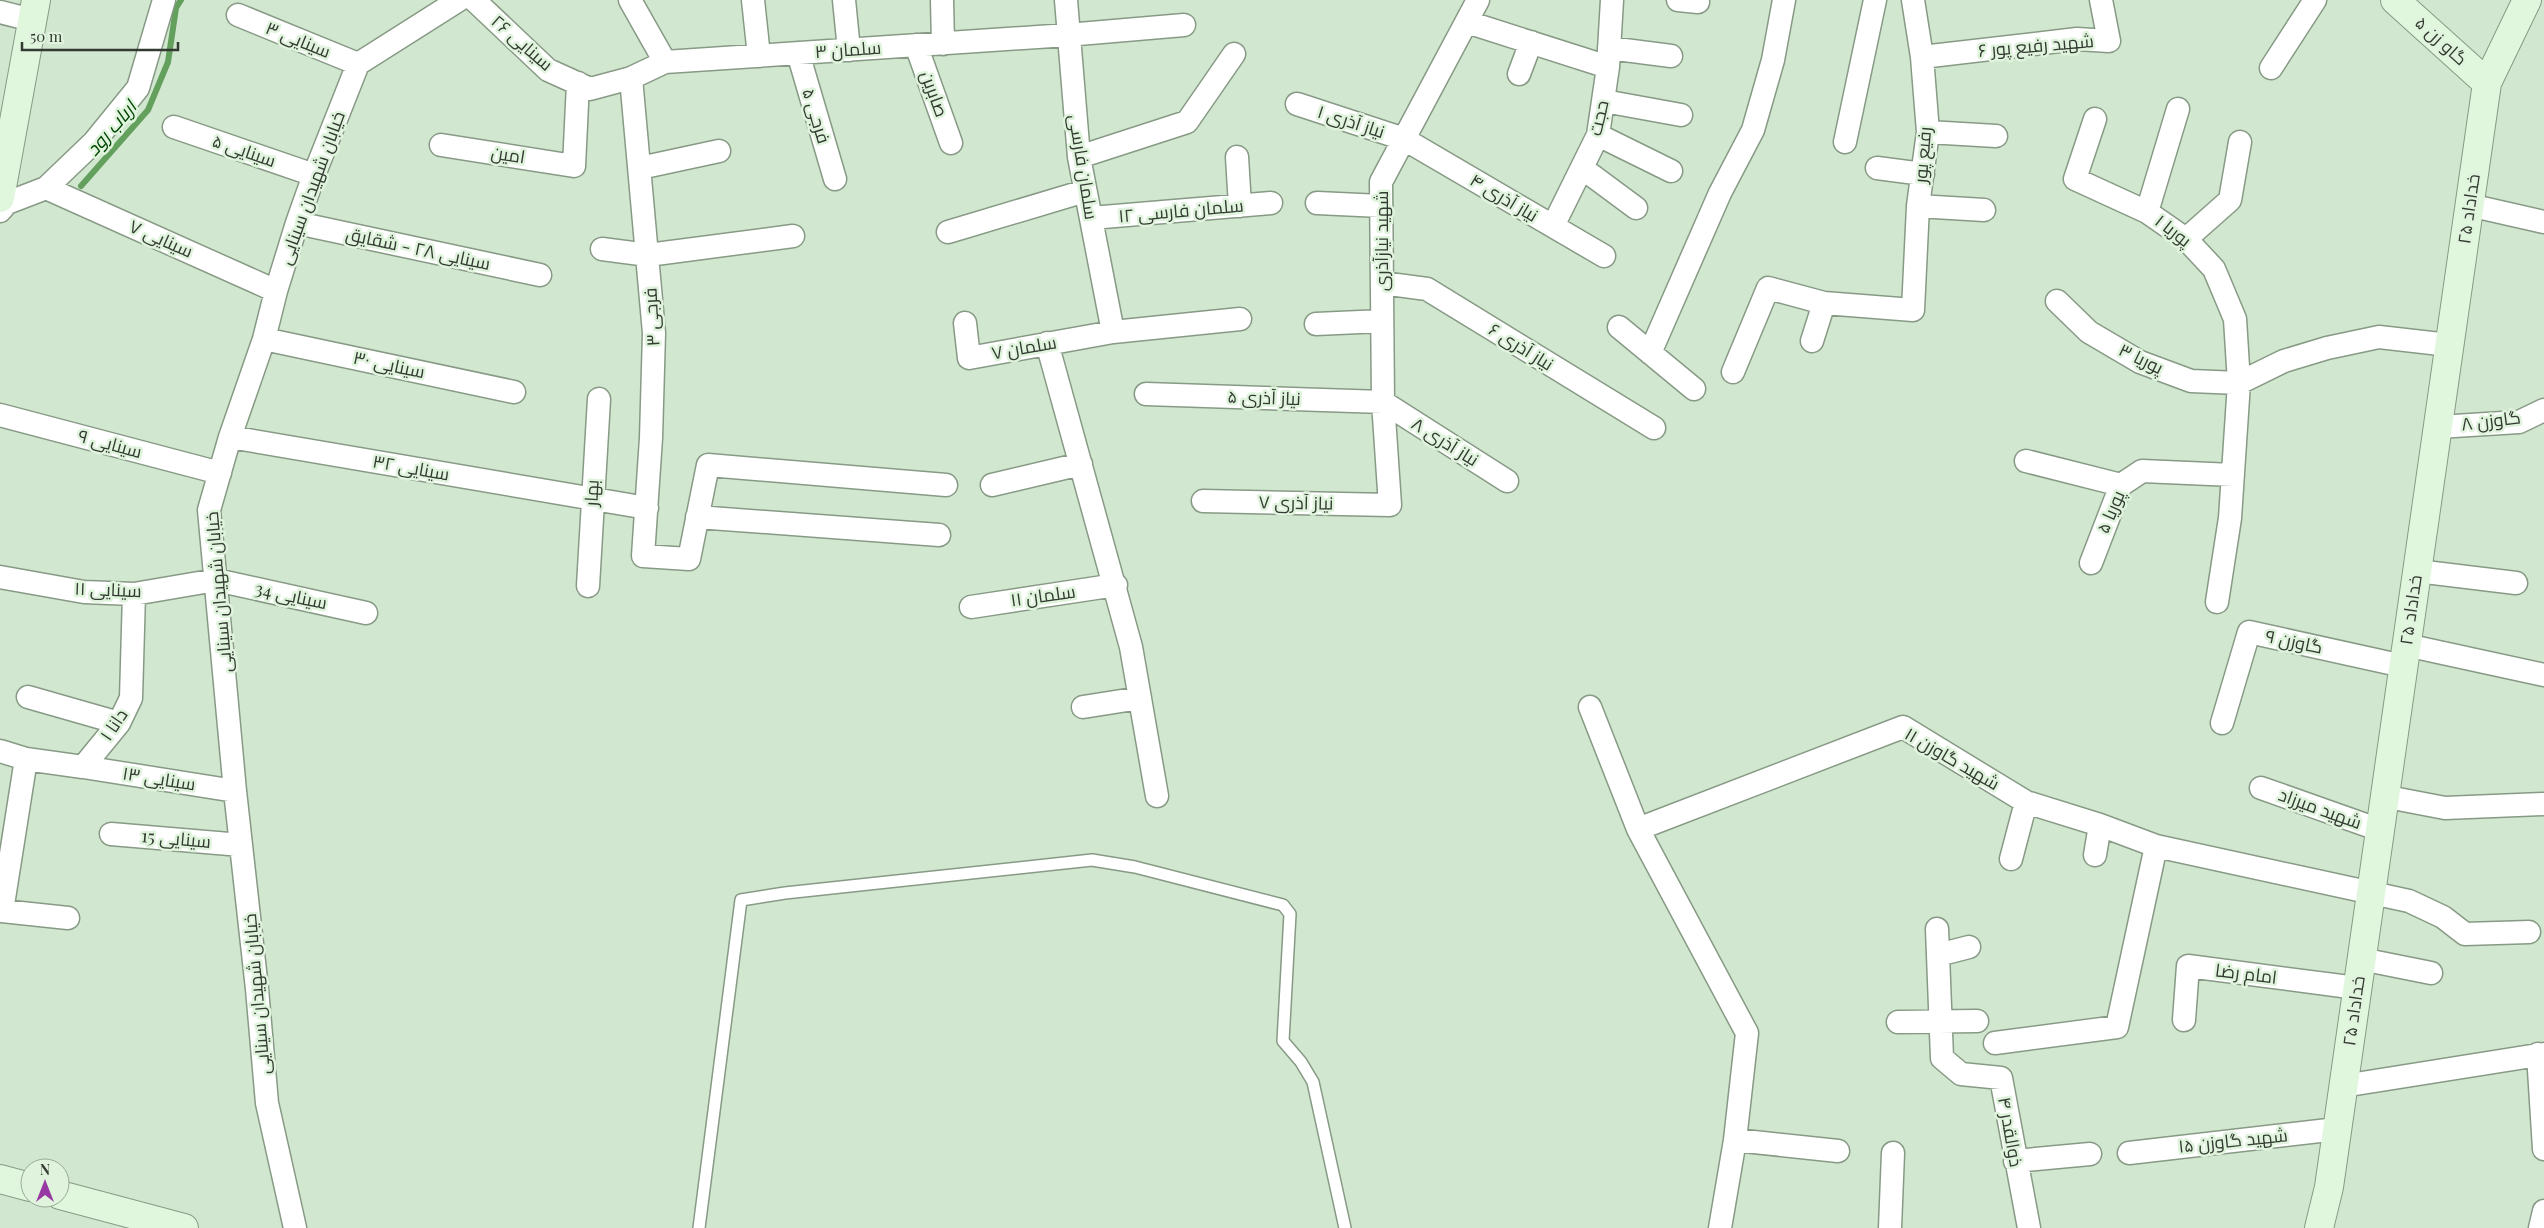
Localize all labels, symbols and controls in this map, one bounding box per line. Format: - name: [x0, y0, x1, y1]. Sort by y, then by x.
- street label: سینایی ۲۶: [487, 9, 558, 76]
- street label: گاو زن ۵: [2410, 10, 2473, 70]
- street label: سینایی ۳: [262, 15, 334, 63]
- scale bar: [22, 20, 179, 52]
- text: 50 m: [30, 26, 63, 46]
- street label: شهید رفیع پور ۶: [1977, 28, 2095, 63]
- street label: سلمان ۳: [814, 35, 882, 63]
- street label: صابرین: [916, 67, 954, 120]
- street label: فرجی ۵: [797, 85, 837, 146]
- water label: ارباب رود: [79, 93, 143, 160]
- street label: حجت: [1582, 98, 1614, 138]
- street label: نیاز آذری ۱: [1315, 99, 1388, 143]
- street label: خیابان شهیدان سینایی: [272, 108, 350, 268]
- street label: سلمان فارسی: [1064, 113, 1104, 221]
- street label: رفیع پور: [1907, 126, 1937, 185]
- street label: سینایی ۵: [209, 128, 279, 172]
- street label: امین: [489, 139, 527, 169]
- street label: نیاز آذری ۴: [1466, 167, 1543, 227]
- street label: خداداد ۲۵: [2451, 172, 2485, 245]
- street label: شهید نیازآذری: [1369, 191, 1393, 291]
- street label: سلمان فارسی ۱۲: [1117, 193, 1245, 227]
- street label: پوریا ۱: [2150, 208, 2197, 253]
- street label: سینایی ۷: [126, 213, 197, 263]
- street label: سینایی ۲۸ - شقایق: [343, 221, 493, 276]
- street label: فرجی ۳: [637, 287, 665, 347]
- street label: نیاز آذری ۶: [1485, 317, 1558, 375]
- street label: سلمان ۷: [989, 330, 1058, 365]
- street label: پوریا ۳: [2115, 337, 2168, 380]
- street label: سینایی ۳۰: [351, 345, 427, 383]
- street label: نیاز آذری ۵: [1227, 384, 1301, 410]
- street label: گاوزن ۸: [2460, 404, 2522, 436]
- street label: نیاز آذری ۸: [1407, 411, 1484, 471]
- street label: سینایی ۹: [76, 423, 145, 463]
- street label: سینایی ۳۲: [371, 448, 451, 486]
- street label: بهار: [578, 479, 604, 508]
- street label: پوریا ۵: [2090, 486, 2131, 537]
- street label: نیاز آذری ۷: [1258, 489, 1334, 515]
- street label: خیابان شهیدان سینایی: [199, 511, 237, 674]
- street label: خداداد ۲۵: [2393, 573, 2427, 646]
- street label: سینایی ۱۱: [74, 576, 142, 602]
- street label: سینایی 34: [253, 576, 329, 614]
- street label: سلمان ۱۱: [1009, 579, 1077, 611]
- street label: گاوزن ۹: [2263, 623, 2325, 659]
- street label: دانا ۱: [94, 704, 133, 745]
- street label: شهید گاوزن ۱۱: [1901, 721, 2004, 795]
- street label: سینایی ۱۳: [121, 760, 197, 796]
- street label: شهید میرزاد: [2276, 782, 2365, 834]
- street label: سینایی 15: [140, 823, 212, 853]
- street label: خیابان شهیدان سینایی: [237, 913, 275, 1076]
- street label: امام رضا: [2214, 957, 2278, 990]
- street label: خداداد ۲۵: [2336, 974, 2370, 1047]
- street label: ذوالقدر ۴: [1993, 1095, 2029, 1169]
- street label: شهید گاوزن ۱۵: [2177, 1122, 2289, 1158]
- north arrow: [20, 1158, 70, 1208]
- text: N: [40, 1160, 50, 1179]

